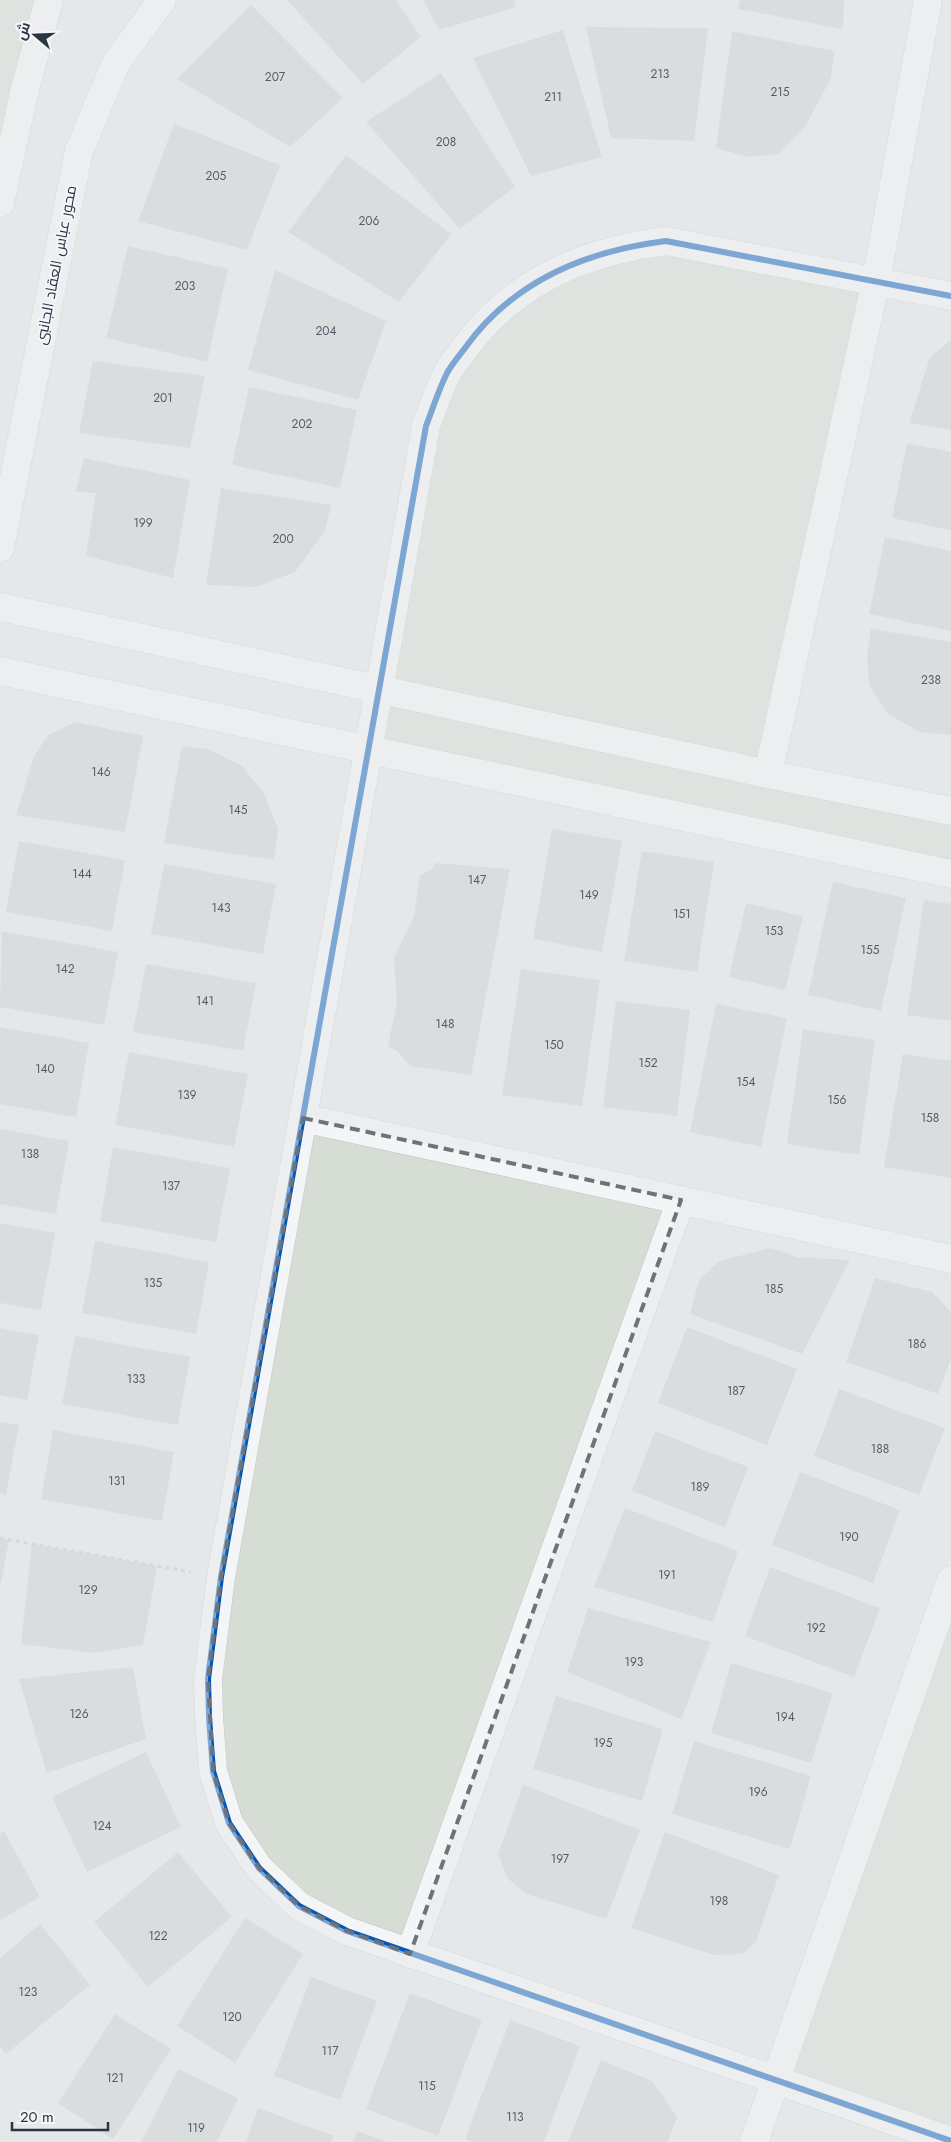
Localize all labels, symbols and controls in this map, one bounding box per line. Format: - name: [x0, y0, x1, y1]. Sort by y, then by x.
- north arrow: [10, 10, 60, 60]
- text: ش: [10, 19, 35, 43]
- house number: 213: [651, 65, 670, 83]
- house number: 207: [265, 68, 286, 86]
- house number: 215: [771, 83, 790, 101]
- house number: 211: [544, 88, 562, 106]
- house number: 208: [436, 133, 456, 151]
- house number: 205: [206, 167, 227, 185]
- street label: محور عباس العقاد الجانبى: [30, 183, 82, 347]
- house number: 206: [359, 212, 380, 230]
- house number: 203: [175, 277, 196, 295]
- house number: 204: [315, 322, 337, 340]
- house number: 201: [153, 389, 173, 407]
- house number: 202: [292, 415, 313, 433]
- house number: 199: [133, 514, 153, 532]
- house number: 200: [272, 530, 294, 548]
- house number: 238: [921, 671, 941, 689]
- house number: 146: [91, 763, 111, 781]
- house number: 145: [228, 801, 248, 819]
- house number: 144: [72, 865, 92, 883]
- house number: 147: [468, 871, 487, 889]
- house number: 149: [579, 886, 599, 904]
- house number: 143: [212, 899, 231, 917]
- house number: 151: [673, 905, 691, 923]
- house number: 153: [765, 922, 784, 940]
- house number: 155: [861, 941, 880, 959]
- house number: 142: [55, 960, 75, 978]
- house number: 141: [196, 992, 214, 1010]
- house number: 148: [436, 1015, 454, 1033]
- house number: 150: [544, 1036, 564, 1054]
- house number: 152: [639, 1054, 658, 1072]
- house number: 140: [35, 1060, 55, 1078]
- house number: 154: [736, 1073, 756, 1091]
- house number: 139: [178, 1086, 197, 1104]
- house number: 156: [827, 1091, 847, 1109]
- house number: 158: [921, 1109, 939, 1127]
- house number: 138: [21, 1145, 39, 1163]
- house number: 137: [162, 1177, 181, 1195]
- house number: 135: [144, 1274, 163, 1292]
- house number: 185: [765, 1280, 784, 1298]
- house number: 186: [908, 1335, 927, 1353]
- house number: 133: [127, 1370, 146, 1388]
- house number: 187: [727, 1382, 746, 1400]
- house number: 188: [871, 1440, 889, 1458]
- house number: 131: [108, 1472, 126, 1490]
- house number: 189: [691, 1478, 710, 1496]
- house number: 190: [839, 1528, 859, 1546]
- house number: 191: [658, 1566, 676, 1584]
- house number: 129: [78, 1581, 98, 1599]
- house number: 192: [806, 1619, 826, 1637]
- house number: 193: [625, 1653, 644, 1671]
- house number: 126: [69, 1705, 89, 1723]
- house number: 194: [775, 1708, 795, 1726]
- house number: 195: [593, 1734, 613, 1752]
- house number: 196: [748, 1783, 768, 1801]
- house number: 124: [92, 1817, 112, 1835]
- house number: 197: [551, 1850, 570, 1868]
- house number: 198: [710, 1892, 728, 1910]
- house number: 122: [148, 1927, 168, 1945]
- house number: 123: [19, 1983, 38, 2001]
- house number: 120: [222, 2008, 242, 2026]
- house number: 117: [321, 2042, 339, 2060]
- house number: 121: [106, 2069, 124, 2087]
- house number: 115: [418, 2077, 436, 2095]
- scale bar: [12, 2100, 109, 2132]
- text: 20 m: [20, 2106, 54, 2128]
- house number: 113: [506, 2108, 524, 2126]
- house number: 119: [187, 2119, 205, 2137]

